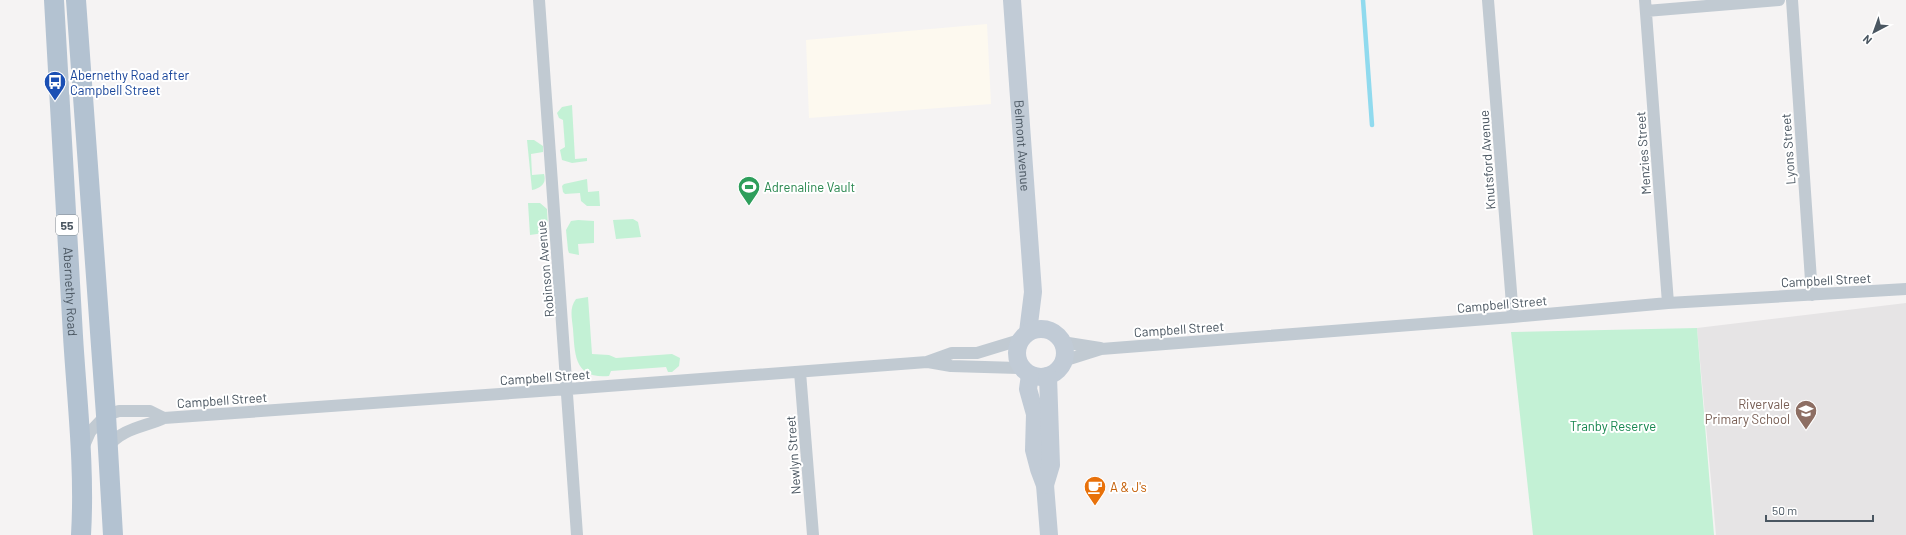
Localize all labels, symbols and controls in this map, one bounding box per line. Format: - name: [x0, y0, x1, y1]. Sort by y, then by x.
- north arrow: [1854, 12, 1894, 52]
- text: N: [1860, 33, 1874, 47]
- place label: Abernethy Road after Campbell Street: [70, 67, 190, 98]
- bus stop icon: Abernethy Road after Campbell Street: [42, 69, 68, 102]
- street label: Belmont Avenue: [1011, 99, 1034, 192]
- street label: Knutsford Avenue: [1476, 110, 1498, 210]
- street label: Menzies Street: [1632, 111, 1654, 195]
- street label: Lyons Street: [1778, 113, 1798, 185]
- sports icon: Adrenaline Vault: [736, 174, 762, 207]
- place label: Adrenaline Vault: [764, 179, 855, 195]
- road number: 55: [56, 215, 78, 235]
- street label: Robinson Avenue: [533, 220, 557, 318]
- street label: Abernethy Road: [60, 246, 81, 337]
- street label: Campbell Street: [1780, 270, 1872, 290]
- street label: Campbell Street: [1456, 292, 1548, 316]
- street label: Campbell Street: [1133, 318, 1225, 340]
- street label: Campbell Street: [499, 366, 591, 388]
- street label: Campbell Street: [176, 389, 268, 411]
- place label: Rivervale Primary School: [1705, 396, 1790, 427]
- school or university icon: Rivervale Primary School: [1793, 398, 1819, 431]
- street label: Newlyn Street: [782, 415, 804, 495]
- park label: Tranby Reserve: [1570, 418, 1656, 434]
- cafe icon: A & J's: [1082, 474, 1108, 507]
- place label: A & J's: [1110, 479, 1147, 495]
- scale bar: [1766, 497, 1873, 523]
- text: 50 m: [1772, 503, 1797, 517]

